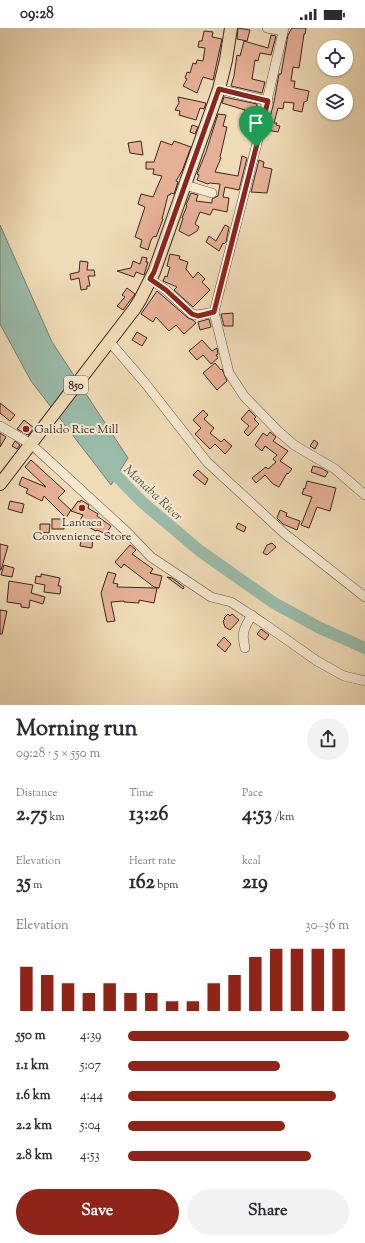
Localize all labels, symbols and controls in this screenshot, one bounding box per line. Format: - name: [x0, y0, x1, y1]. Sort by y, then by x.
- text: 09:28: [20, 4, 54, 25]
- map controls: [317, 40, 353, 120]
- button: locate: [317, 40, 353, 76]
- button: layers: [317, 84, 353, 120]
- pin: [239, 106, 273, 147]
- icon: arrive: [245, 112, 267, 134]
- road number: 850: [64, 376, 88, 394]
- place label: Galido Rice Mill: [34, 421, 119, 439]
- marker: Galido Rice Mill: [21, 424, 31, 434]
- water label: Manaba River: [119, 461, 186, 526]
- marker: Lantaca Convenience Store: [77, 503, 87, 513]
- place label: Lantaca Convenience Store: [33, 514, 132, 546]
- text: Morning run: [16, 714, 138, 746]
- button: share: [307, 718, 349, 760]
- text: 09:28 · 5 × 550 m: [16, 745, 100, 763]
- text: Distance: [16, 785, 57, 801]
- text: Time: [129, 785, 153, 801]
- text: Pace: [242, 785, 263, 801]
- text: 2.75: [16, 801, 47, 830]
- text: 13:26: [129, 801, 168, 830]
- text: 4:53: [242, 801, 272, 830]
- text: km: [47, 809, 65, 825]
- text: /km: [272, 809, 294, 825]
- text: Elevation: [16, 853, 61, 869]
- text: Heart rate: [129, 853, 176, 869]
- text: kcal: [242, 853, 261, 869]
- text: 35: [16, 869, 31, 898]
- text: 162: [129, 869, 155, 898]
- text: 219: [242, 869, 268, 898]
- text: m: [31, 877, 42, 893]
- text: bpm: [155, 877, 178, 893]
- text: Elevation: [16, 917, 69, 935]
- text: 30–36 m: [305, 917, 349, 935]
- text: 550 m: [16, 1027, 45, 1045]
- text: 4:39: [80, 1027, 101, 1045]
- text: 1.1 km: [16, 1057, 49, 1075]
- text: 5:07: [80, 1057, 101, 1075]
- text: 1.6 km: [16, 1087, 51, 1105]
- text: 4:44: [80, 1087, 103, 1105]
- text: 2.2 km: [16, 1117, 52, 1135]
- text: 5:04: [80, 1117, 101, 1135]
- text: 2.8 km: [16, 1147, 52, 1165]
- text: 4:53: [80, 1147, 100, 1165]
- button: Save: [16, 1189, 179, 1235]
- button: Share: [187, 1189, 349, 1235]

